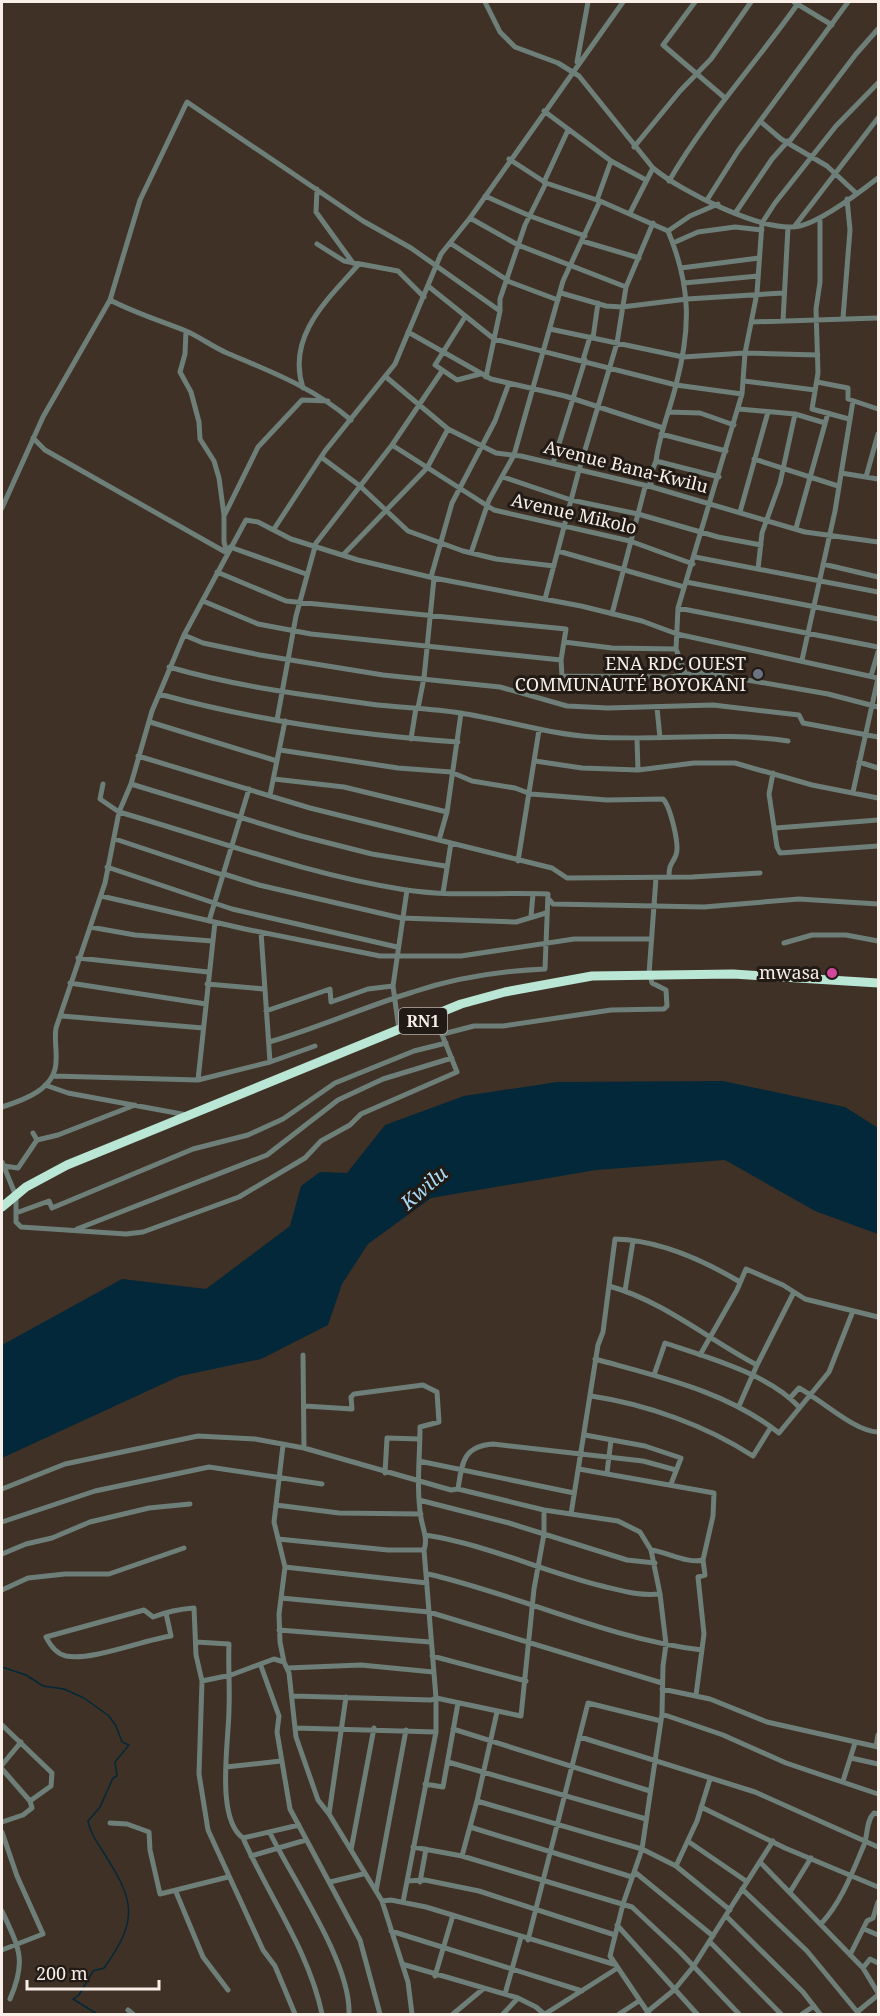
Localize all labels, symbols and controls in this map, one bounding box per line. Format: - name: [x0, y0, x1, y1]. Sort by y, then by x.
- street label: Avenue Bana-Kwilu: [542, 434, 711, 498]
- street label: Avenue Mikolo: [509, 487, 639, 539]
- place label: ENA RDC OUEST COMMUNAUTÉ BOYOKANI: [515, 651, 746, 696]
- marker: ENA RDC OUEST COMMUNAUTÉ BOYOKANI: [751, 667, 765, 681]
- place label: mwasa: [759, 960, 820, 984]
- marker: mwasa: [825, 966, 839, 980]
- road number: RN1: [399, 1008, 447, 1034]
- water label: Kwilu: [394, 1160, 453, 1216]
- scale bar: [27, 1953, 159, 1991]
- text: 200 m: [36, 1961, 88, 1985]

